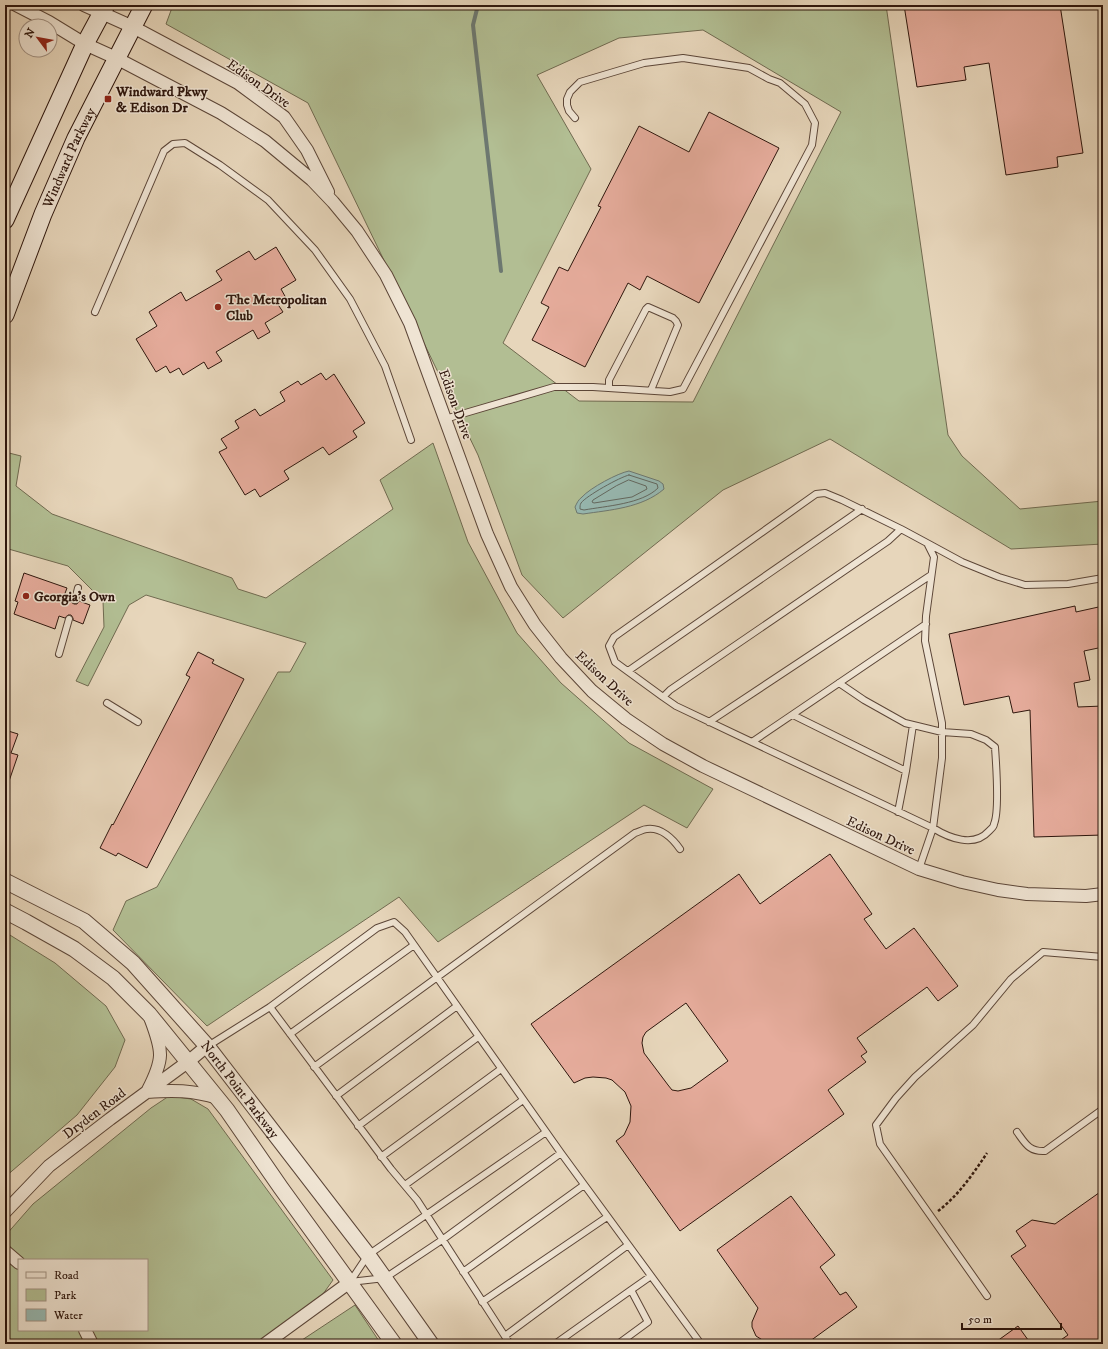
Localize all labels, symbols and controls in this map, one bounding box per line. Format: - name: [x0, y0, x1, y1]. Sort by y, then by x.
- north arrow: [18, 18, 58, 58]
- text: N: [22, 26, 39, 41]
- street label: Edison Drive: [223, 55, 294, 112]
- place label: Windward Pkwy & Edison Dr: [115, 83, 208, 117]
- marker: Windward Pkwy & Edison Dr: [103, 94, 113, 104]
- street label: Windward Parkway: [38, 104, 100, 212]
- place label: The Metropolitan Club: [225, 291, 328, 325]
- marker: The Metropolitan Club: [213, 302, 223, 312]
- street label: Edison Drive: [434, 367, 476, 442]
- place label: Georgia's Own: [34, 588, 116, 606]
- marker: Georgia's Own: [21, 591, 31, 601]
- street label: Edison Drive: [571, 647, 637, 711]
- street label: Edison Drive: [843, 812, 918, 860]
- street label: North Point Parkway: [196, 1037, 283, 1143]
- street label: Dryden Road: [60, 1084, 130, 1143]
- legend: [18, 1259, 148, 1331]
- text: Road: [54, 1268, 79, 1283]
- text: Park: [54, 1288, 76, 1303]
- scale bar: [962, 1305, 1061, 1331]
- text: Water: [53, 1308, 83, 1323]
- text: 50 m: [968, 1312, 992, 1327]

